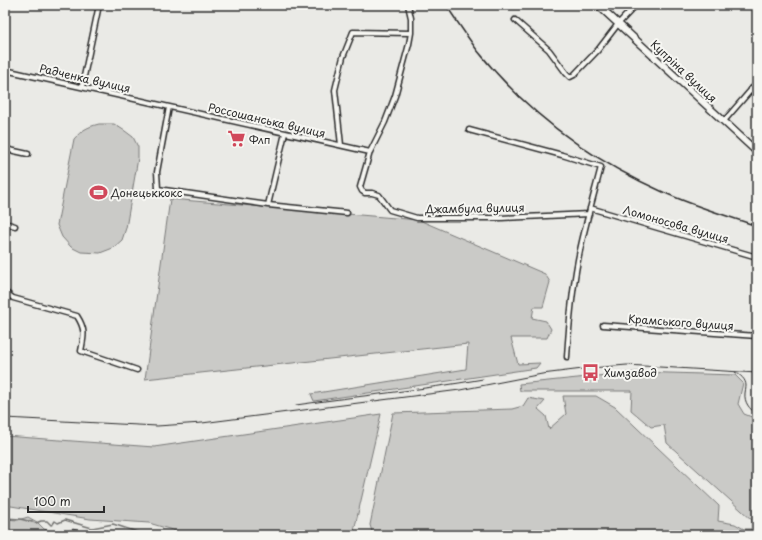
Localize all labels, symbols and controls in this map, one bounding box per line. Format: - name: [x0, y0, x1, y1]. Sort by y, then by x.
- street label: Купріна вулиця: [647, 36, 721, 106]
- street label: Радченка вулиця: [38, 59, 132, 97]
- street label: Россошанська вулиця: [207, 98, 327, 142]
- supermarket icon: Флп: [226, 129, 246, 149]
- place label: Флп: [249, 131, 271, 148]
- sports icon: Донецьккокс: [88, 182, 108, 202]
- place label: Донецьккокс: [110, 184, 183, 201]
- street label: Джамбула вулиця: [424, 199, 525, 217]
- street label: Ломоносова вулиця: [621, 201, 731, 247]
- street label: Крамського вулиця: [628, 310, 734, 334]
- bus stop icon: Химзавод: [581, 362, 601, 382]
- place label: Химзавод: [604, 364, 657, 381]
- scale bar: [28, 488, 104, 514]
- text: 100 m: [34, 492, 71, 510]

